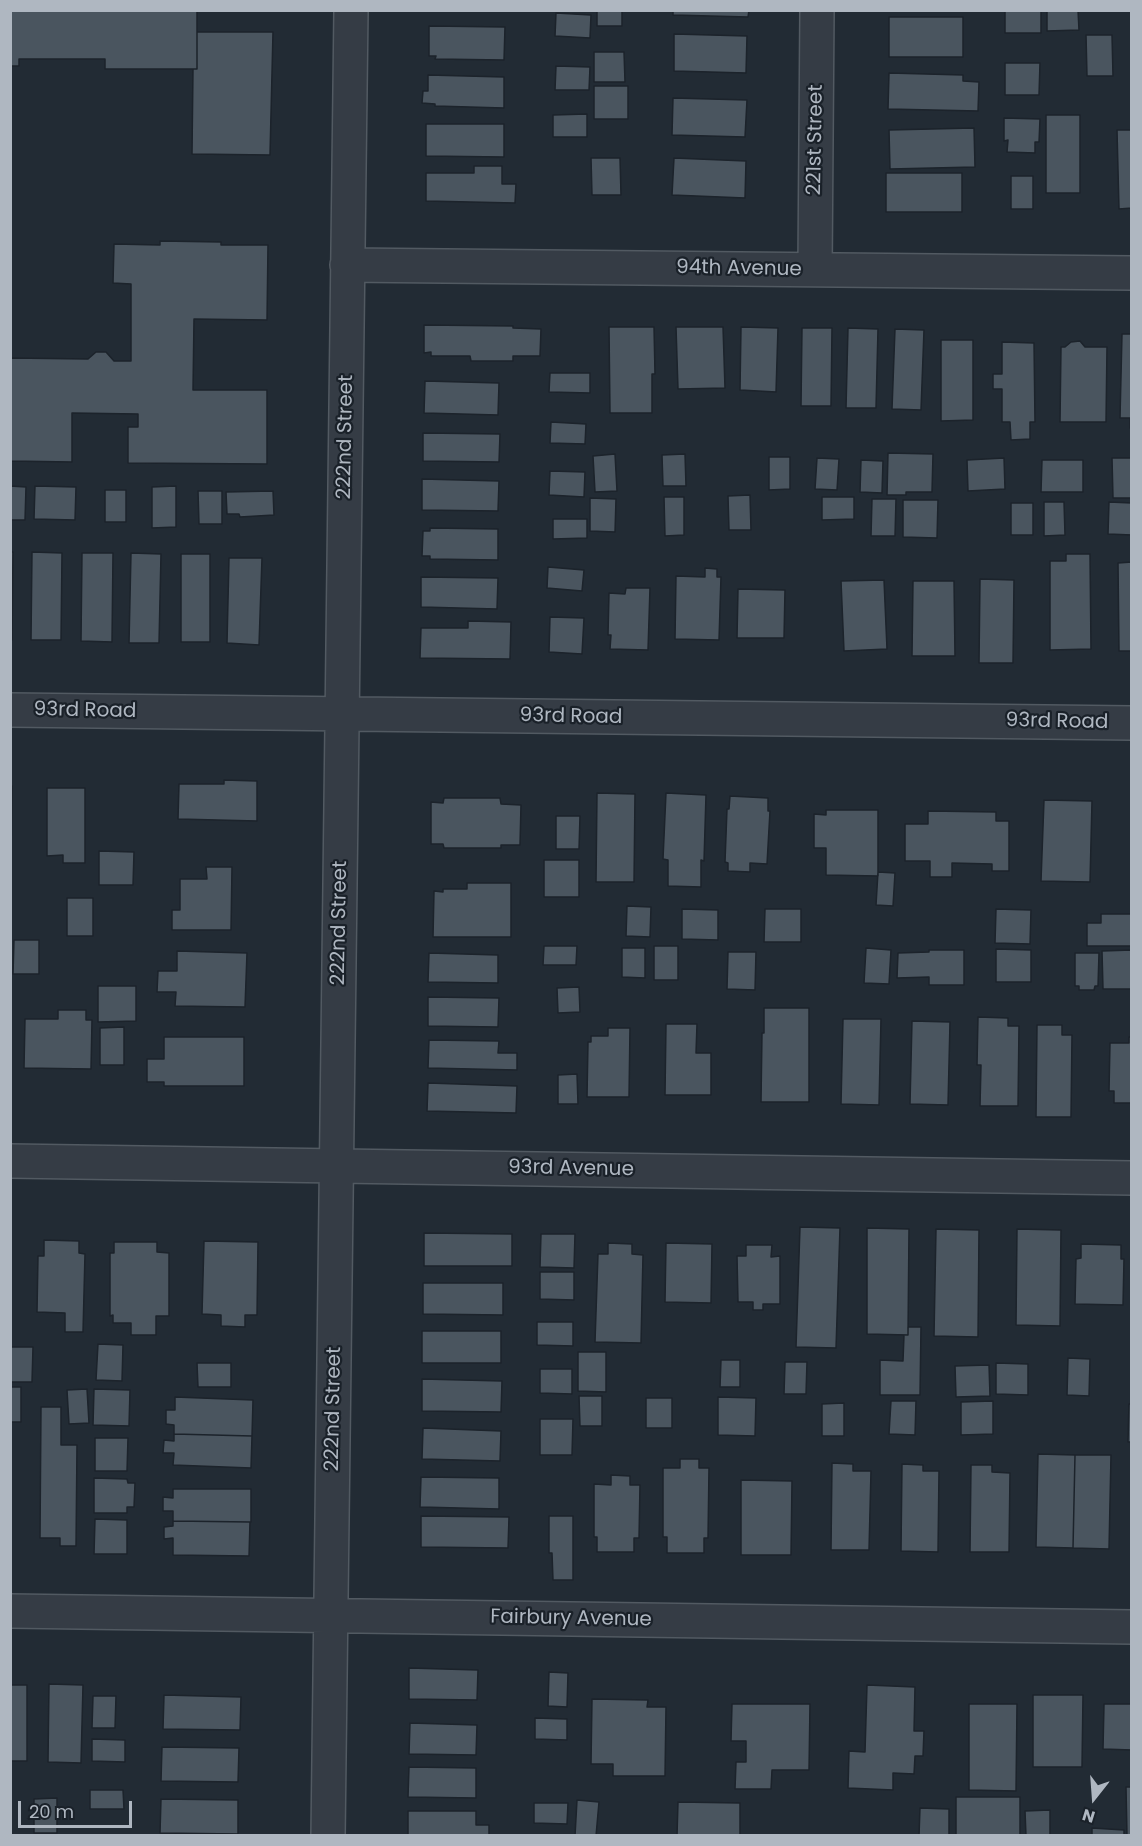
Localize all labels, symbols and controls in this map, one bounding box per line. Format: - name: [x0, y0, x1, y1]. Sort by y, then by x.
- street label: 221st Street: [803, 84, 829, 196]
- street label: 94th Avenue: [676, 256, 802, 282]
- street label: 222nd Street: [333, 374, 359, 500]
- street label: 93rd Road: [33, 698, 137, 724]
- street label: 93rd Road: [519, 704, 623, 730]
- street label: 93rd Road: [1005, 709, 1109, 735]
- street label: 222nd Street: [327, 860, 353, 986]
- street label: 93rd Avenue: [508, 1156, 634, 1182]
- street label: 222nd Street: [321, 1346, 347, 1472]
- street label: Fairbury Avenue: [490, 1606, 652, 1632]
- north arrow: [1064, 1768, 1124, 1828]
- scale bar: [21, 1789, 135, 1827]
- text: 20 m: [29, 1799, 74, 1824]
- text: N: [1079, 1803, 1098, 1828]

